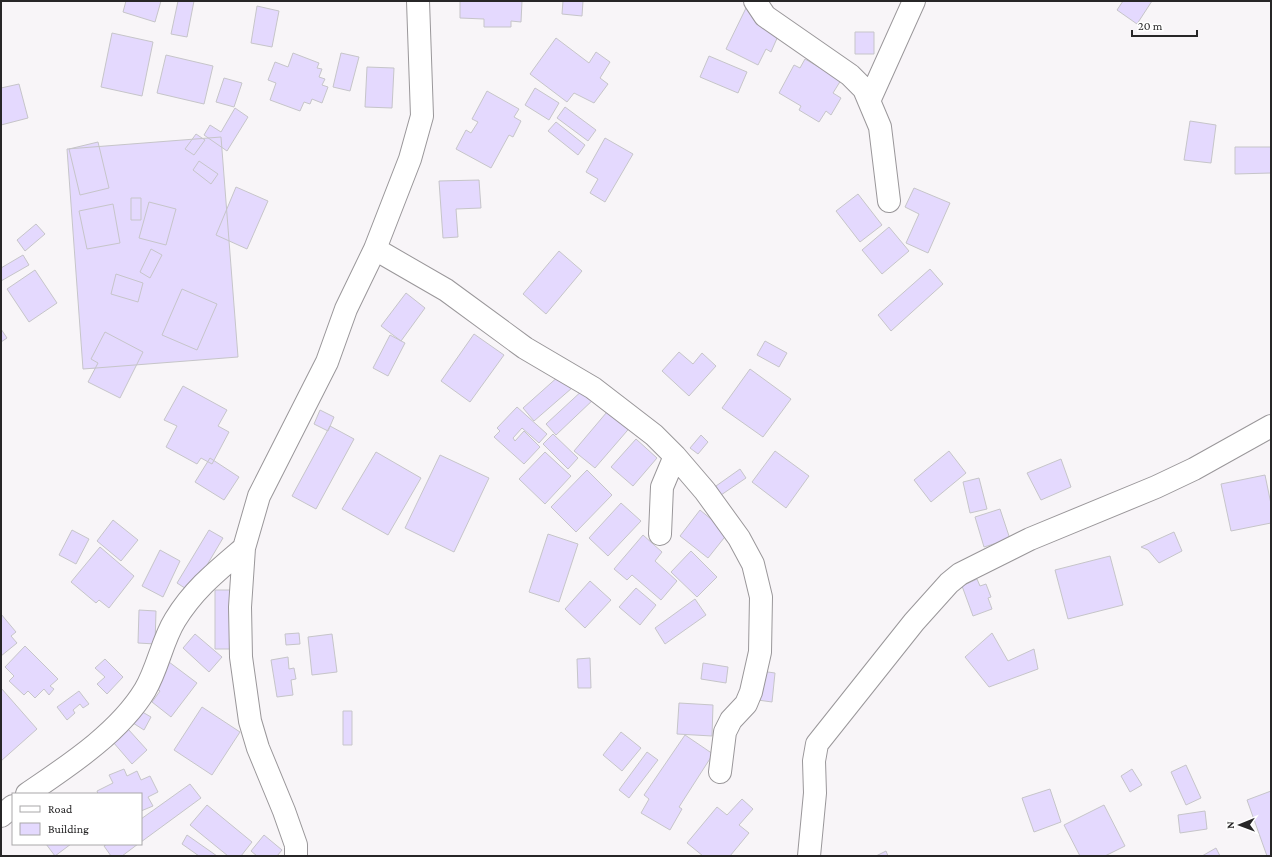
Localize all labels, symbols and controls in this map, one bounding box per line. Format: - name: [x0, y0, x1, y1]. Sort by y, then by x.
- scale bar: [1132, 12, 1197, 38]
- text: 20 m: [1138, 19, 1163, 33]
- legend: [12, 793, 142, 845]
- text: Road: [48, 802, 73, 816]
- north arrow: [1220, 805, 1260, 845]
- text: N: [1224, 821, 1236, 829]
- text: Building: [48, 822, 89, 836]

